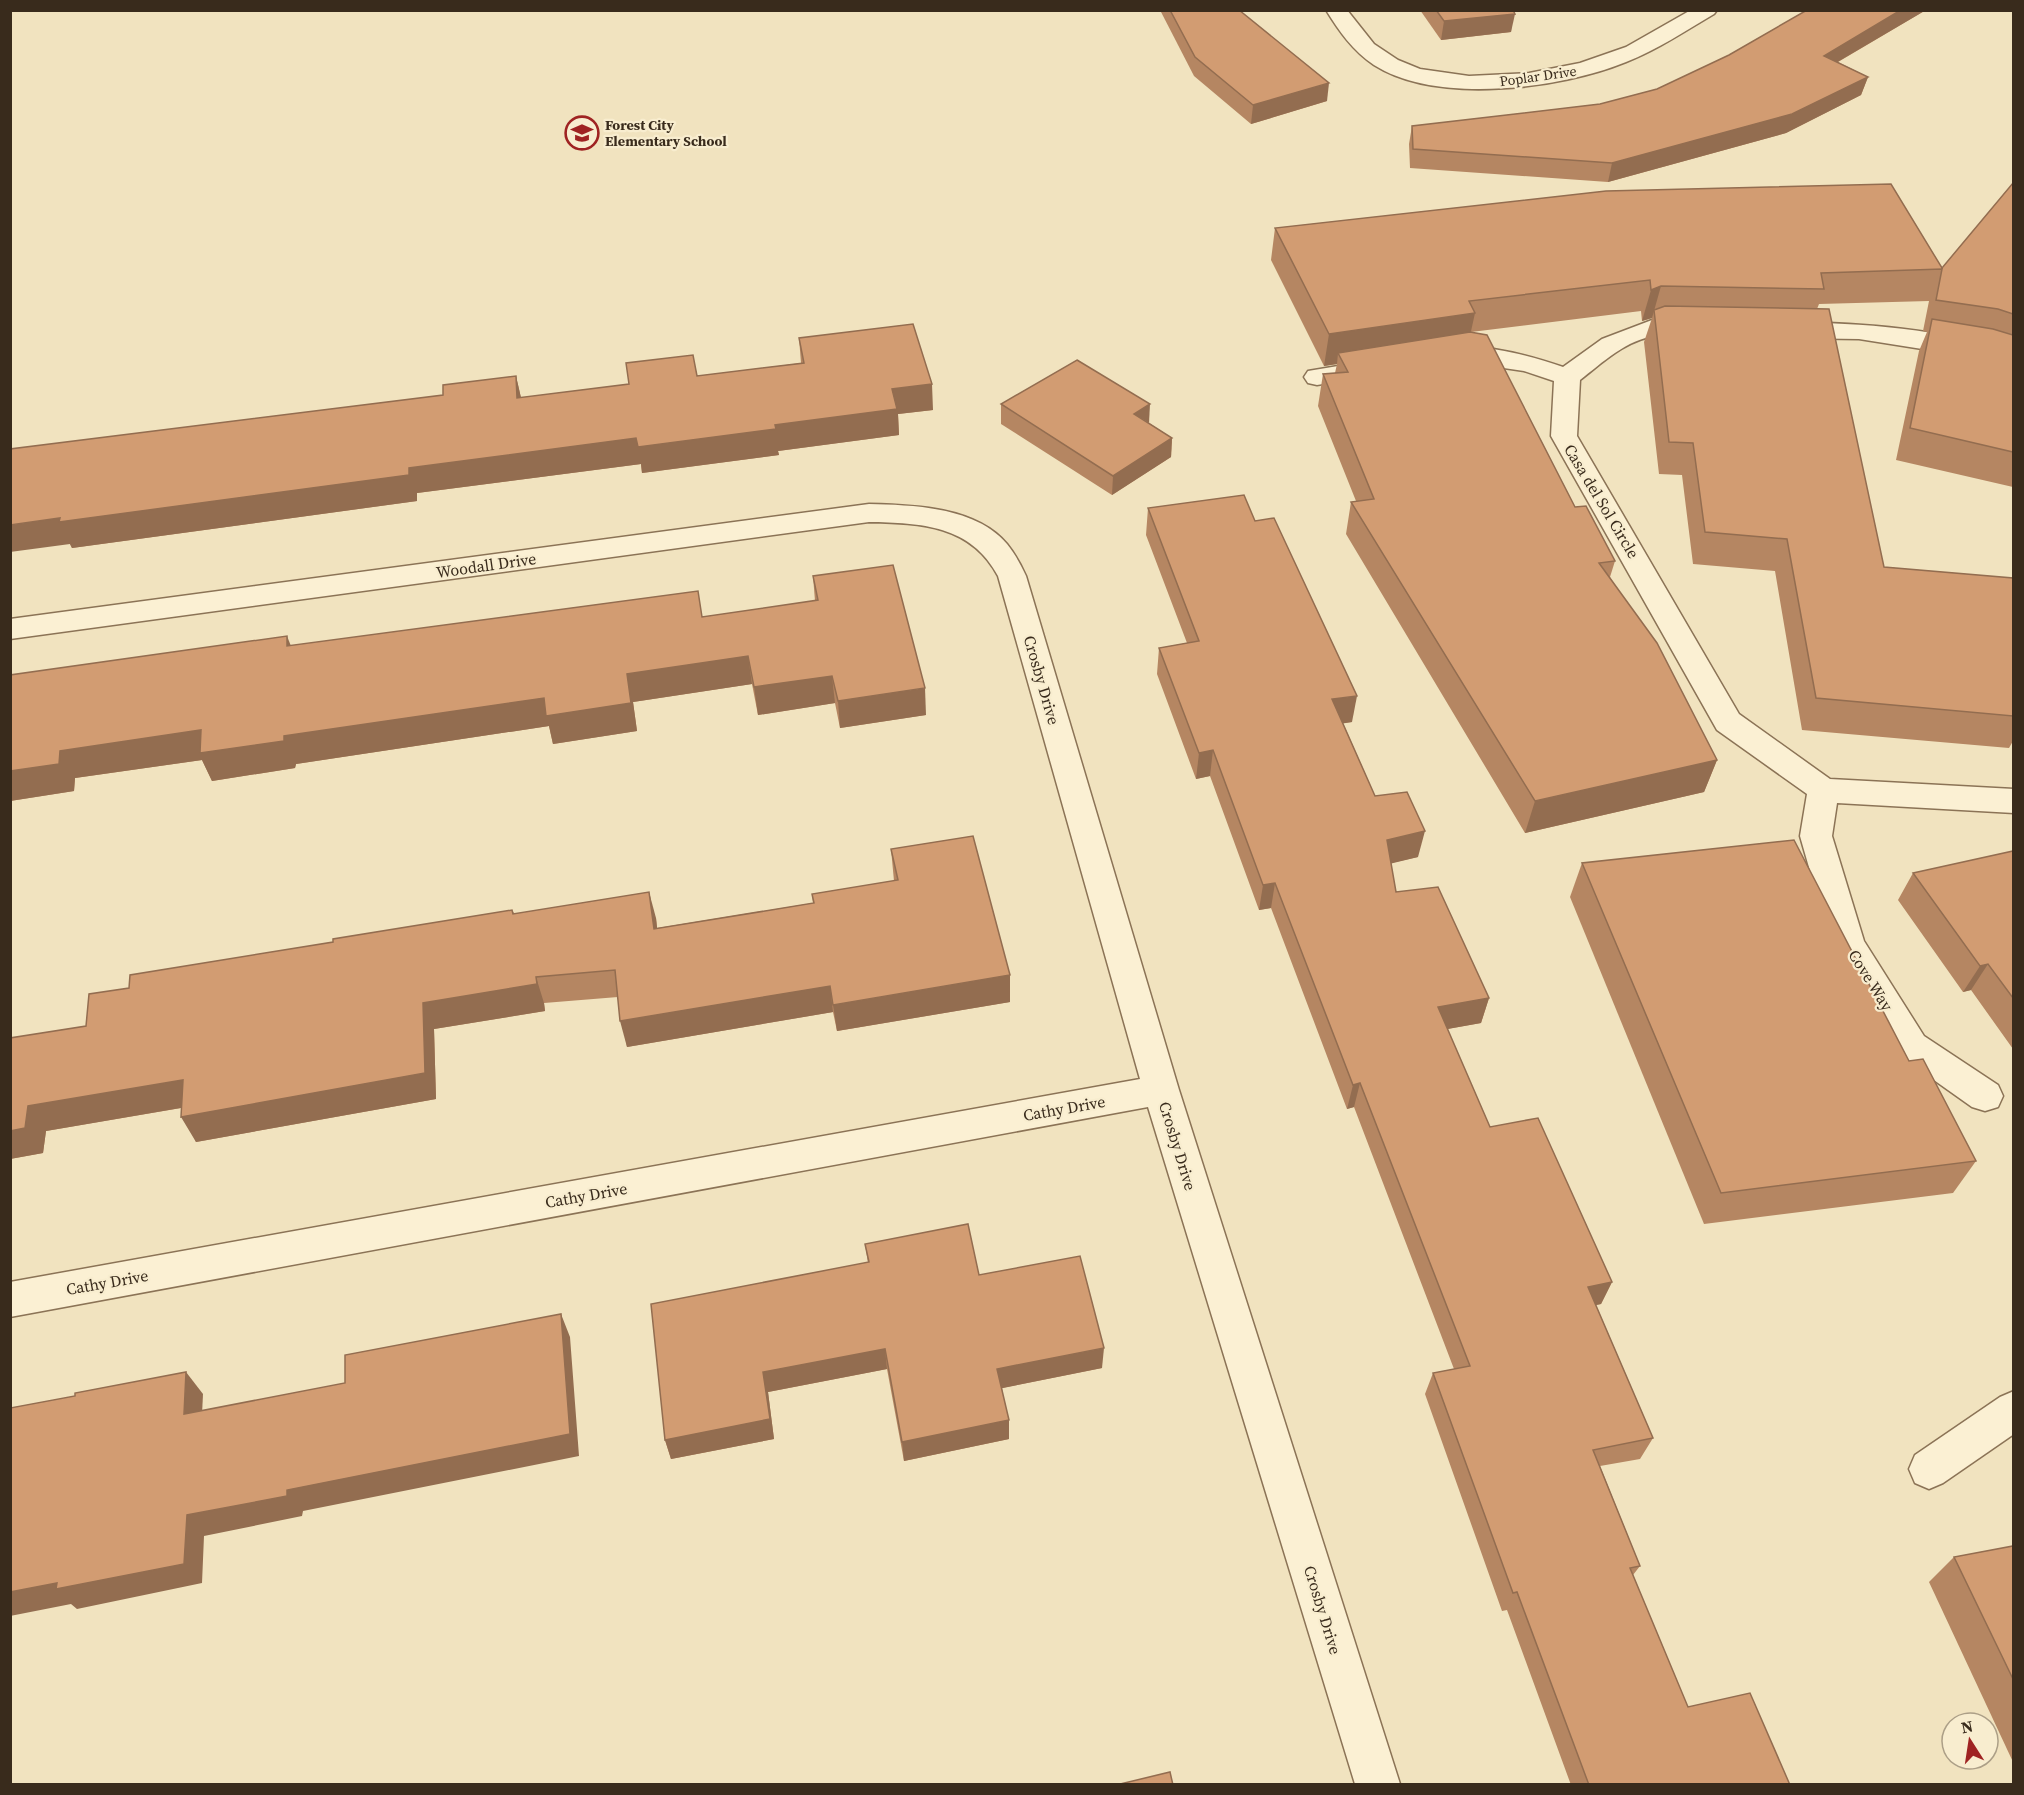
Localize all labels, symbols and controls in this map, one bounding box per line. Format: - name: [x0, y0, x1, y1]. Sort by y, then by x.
- street label: Poplar Drive: [1498, 61, 1578, 91]
- school or university icon: Forest City Elementary School: [564, 115, 600, 151]
- place label: Forest City Elementary School: [605, 115, 727, 151]
- street label: Casa del Sol Circle: [1559, 440, 1645, 562]
- street label: Woodall Drive: [435, 547, 537, 583]
- street label: Crosby Drive: [1019, 633, 1065, 727]
- street label: Cove Way: [1844, 945, 1899, 1016]
- street label: Cathy Drive: [1021, 1090, 1107, 1126]
- street label: Crosby Drive: [1154, 1099, 1202, 1193]
- street label: Cathy Drive: [543, 1177, 629, 1213]
- street label: Cathy Drive: [64, 1264, 150, 1300]
- street label: Crosby Drive: [1299, 1563, 1347, 1657]
- north arrow: [1940, 1711, 2000, 1771]
- text: N: [1959, 1714, 1975, 1738]

